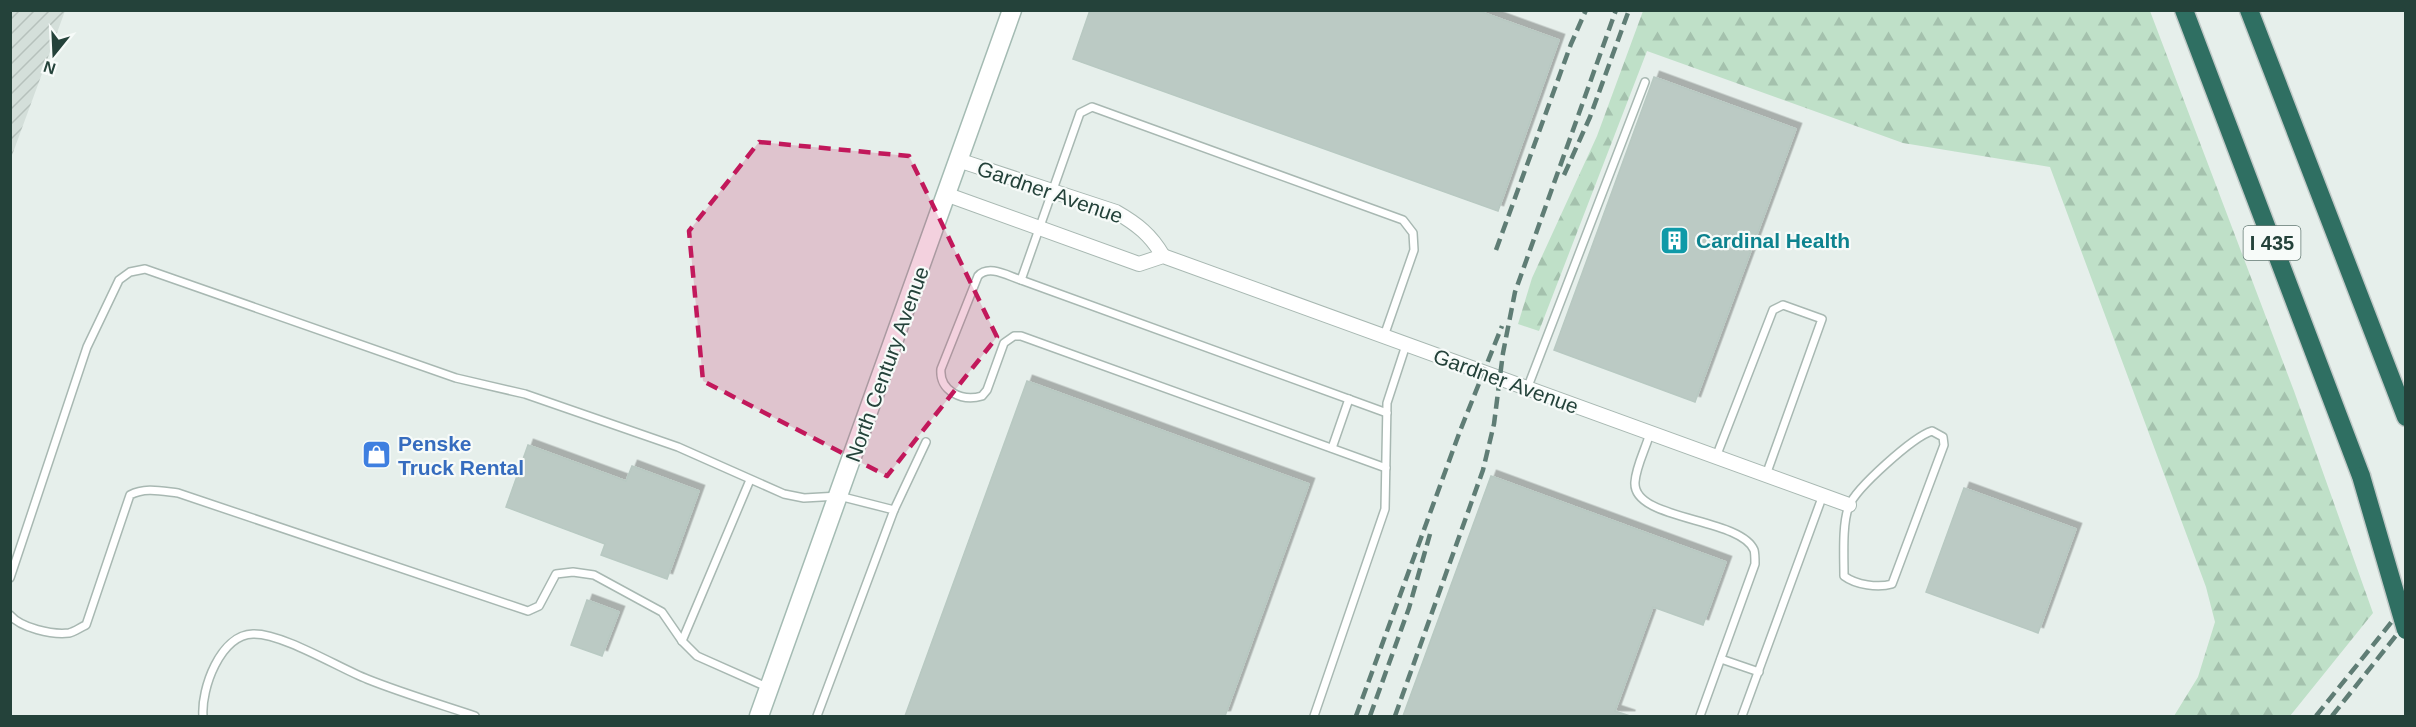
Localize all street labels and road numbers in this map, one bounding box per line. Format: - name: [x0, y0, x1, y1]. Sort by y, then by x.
- street label: Gardner Avenue: [974, 156, 1126, 228]
- road number: I 435: [2244, 226, 2300, 260]
- street label: North Century Avenue: [841, 263, 933, 465]
- street label: Gardner Avenue: [1430, 344, 1582, 418]

